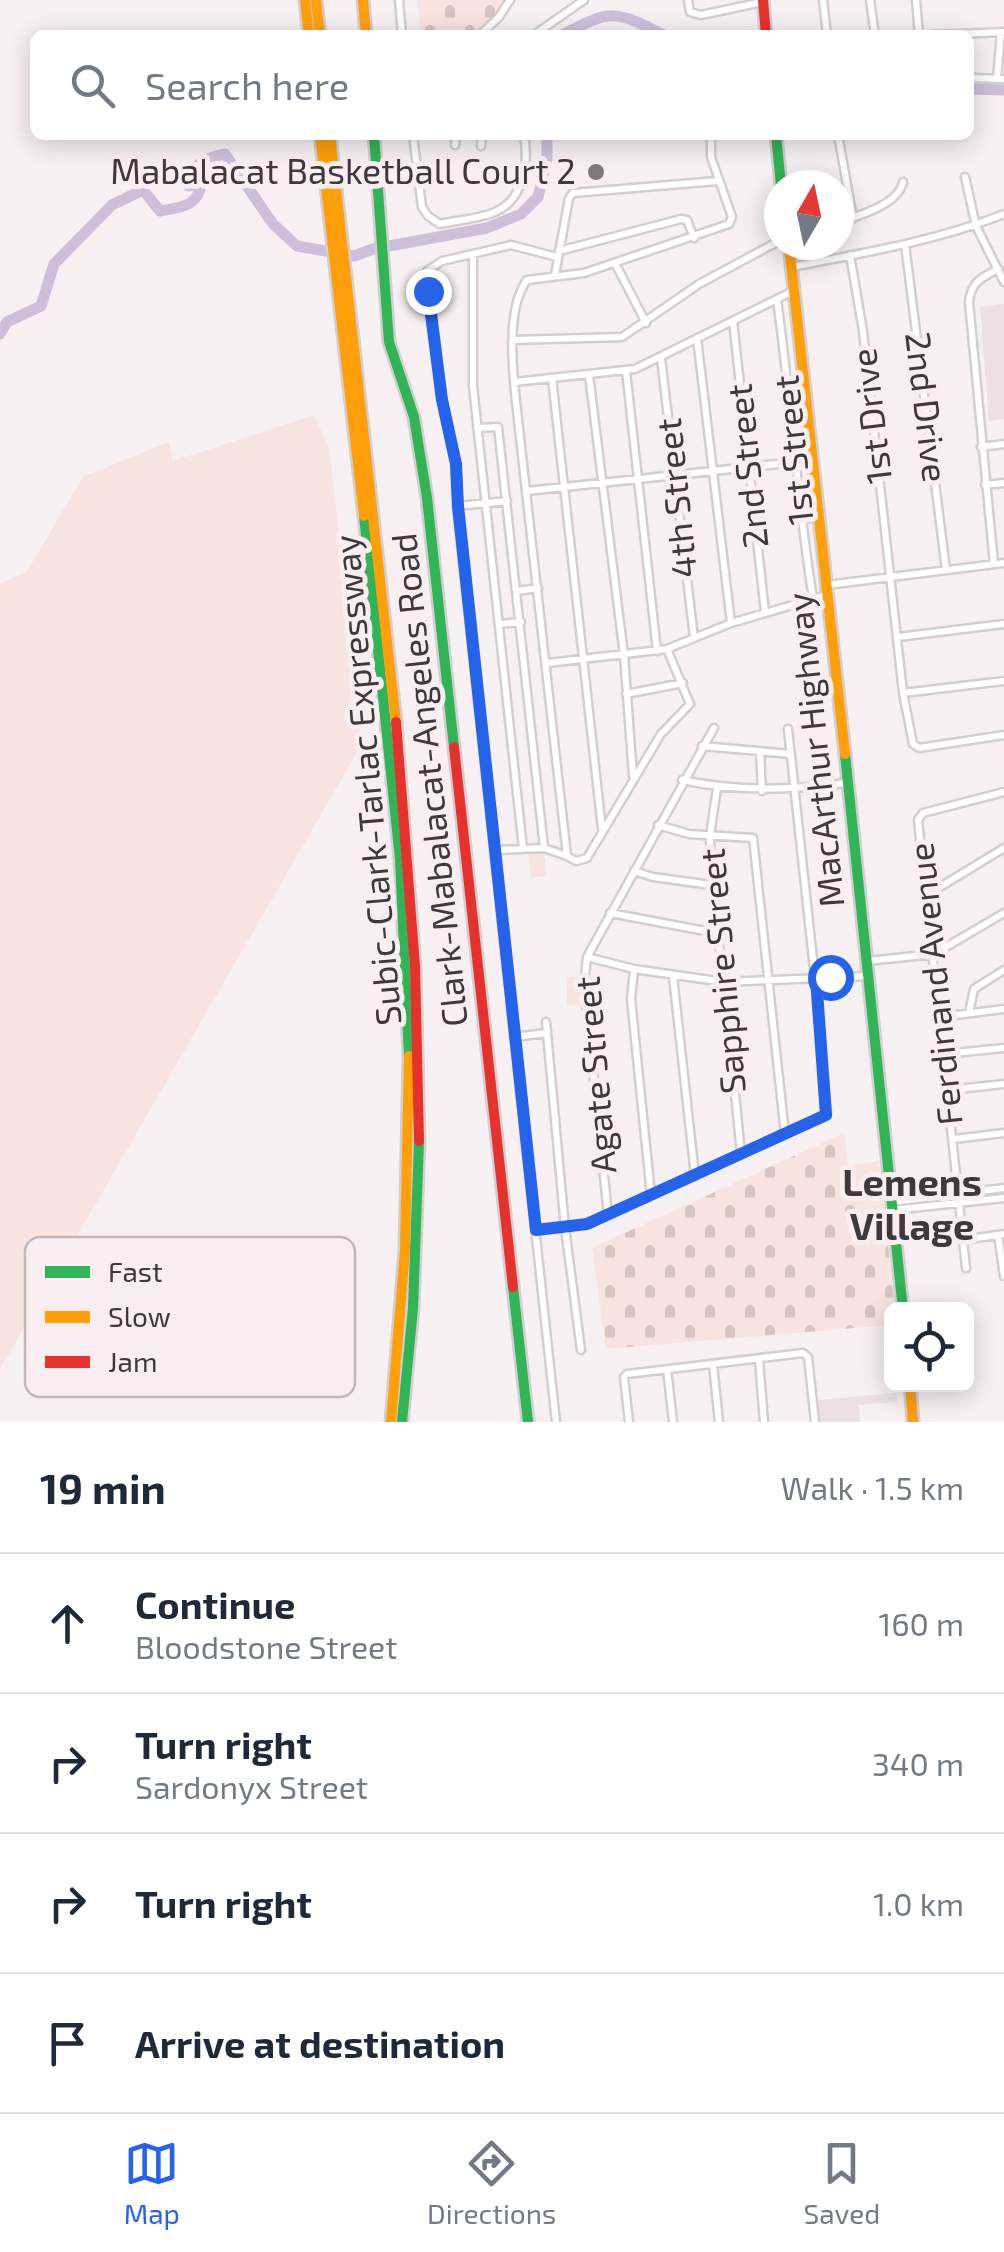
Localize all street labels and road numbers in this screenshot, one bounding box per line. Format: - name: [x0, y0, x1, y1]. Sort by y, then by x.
- street label: 2nd Drive: [898, 329, 958, 484]
- street label: 1st Drive: [841, 346, 899, 486]
- street label: 1st Street: [763, 373, 821, 527]
- street label: 2nd Street: [716, 382, 776, 551]
- street label: 4th Street: [646, 416, 704, 580]
- street label: Clark-Mabalacat-Angeles Road: [381, 531, 475, 1029]
- street label: Subic-Clark-Tarlac Expressway: [324, 533, 408, 1027]
- street label: MacArthur Highway: [777, 591, 851, 910]
- street label: Ferdinand Avenue: [898, 841, 970, 1127]
- street label: Sapphire Street: [689, 847, 753, 1095]
- street label: Agate Street: [564, 975, 624, 1175]

